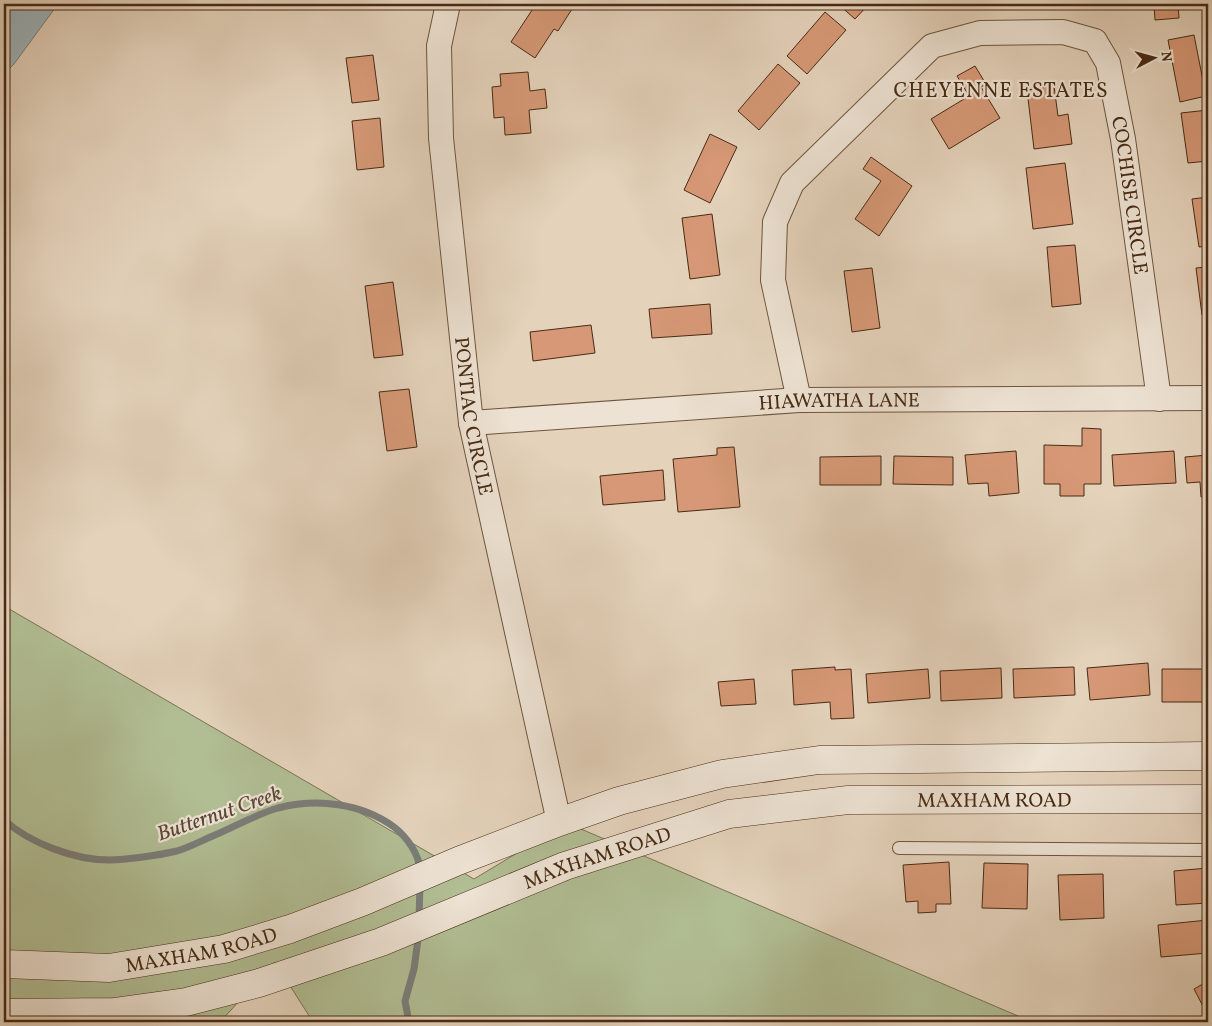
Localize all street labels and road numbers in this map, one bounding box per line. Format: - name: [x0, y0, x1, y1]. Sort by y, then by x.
- street label: COCHISE CIRCLE: [1103, 114, 1154, 277]
- street label: PONTIAC CIRCLE: [446, 336, 499, 498]
- street label: HIAWATHA LANE: [758, 387, 920, 419]
- street label: MAXHAM ROAD: [917, 787, 1072, 816]
- street label: MAXHAM ROAD: [520, 821, 675, 898]
- street label: MAXHAM ROAD: [124, 922, 281, 981]

